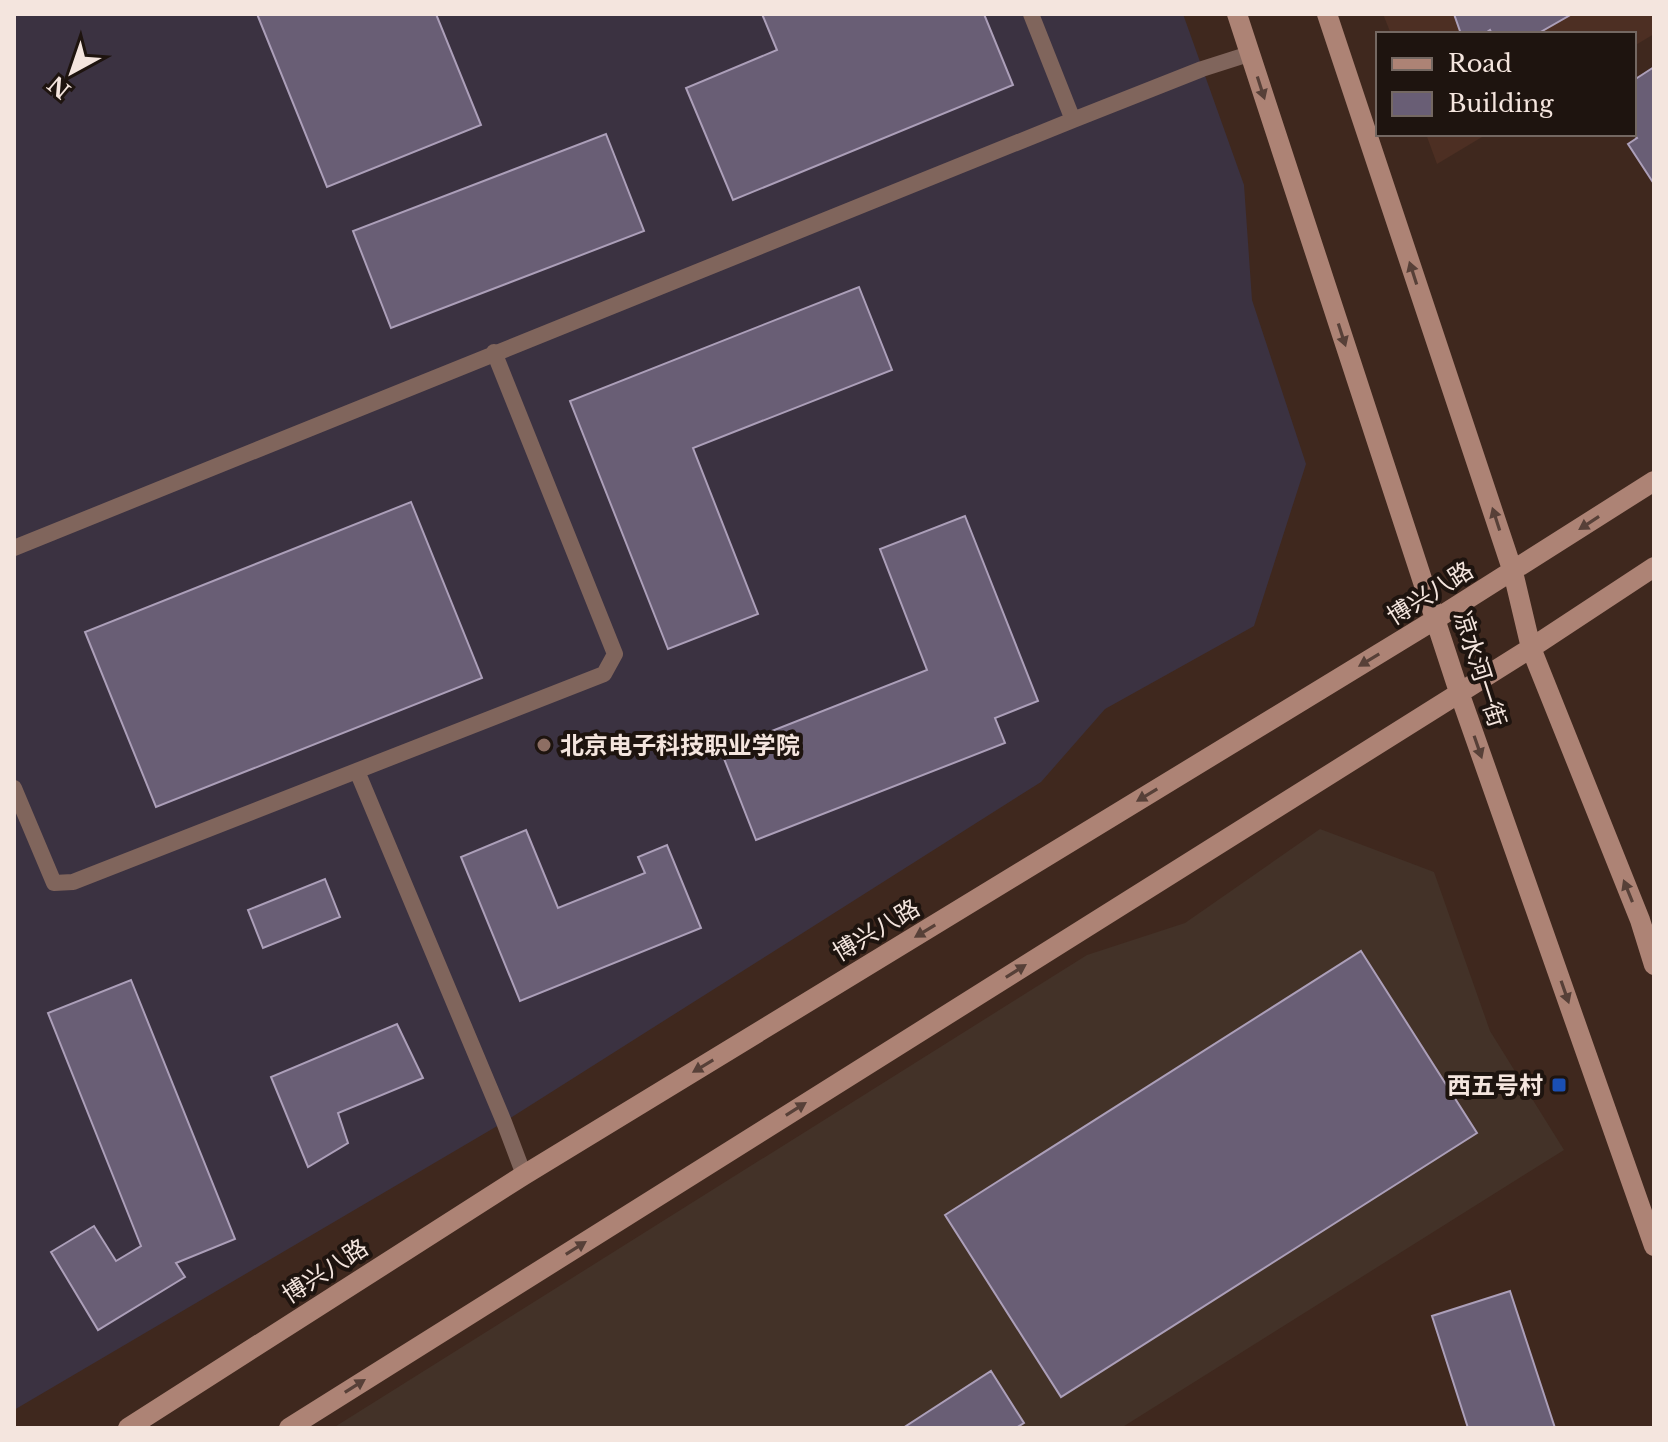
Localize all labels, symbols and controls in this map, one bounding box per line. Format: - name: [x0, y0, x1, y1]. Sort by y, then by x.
- north arrow: [32, 32, 112, 112]
- legend: [1376, 32, 1636, 136]
- text: Road: [1448, 49, 1512, 78]
- text: N: [43, 70, 76, 104]
- one-way arrow: [1255, 76, 1267, 100]
- text: Building: [1448, 89, 1554, 118]
- one-way arrow: [1407, 260, 1419, 284]
- one-way arrow: [1337, 323, 1349, 347]
- one-way arrow: [1489, 507, 1501, 531]
- one-way arrow: [1578, 515, 1599, 530]
- street label: 博兴八路: [1382, 555, 1478, 631]
- street label: 凉水河一街: [1448, 607, 1512, 731]
- one-way arrow: [1358, 653, 1380, 667]
- place label: 北京电子科技职业学院: [560, 731, 800, 760]
- one-way arrow: [1472, 735, 1485, 759]
- marker: 北京电子科技职业学院: [535, 736, 553, 754]
- one-way arrow: [1136, 788, 1158, 802]
- one-way arrow: [1621, 879, 1634, 903]
- street label: 博兴八路: [827, 893, 925, 967]
- one-way arrow: [914, 923, 936, 937]
- one-way arrow: [1004, 964, 1027, 979]
- one-way arrow: [1559, 980, 1571, 1004]
- one-way arrow: [692, 1059, 714, 1073]
- place label: 西五号村: [1447, 1071, 1543, 1100]
- marker: 西五号村: [1550, 1076, 1568, 1094]
- one-way arrow: [785, 1102, 806, 1117]
- street label: 博兴八路: [277, 1233, 373, 1309]
- one-way arrow: [564, 1241, 587, 1256]
- one-way arrow: [345, 1379, 366, 1394]

